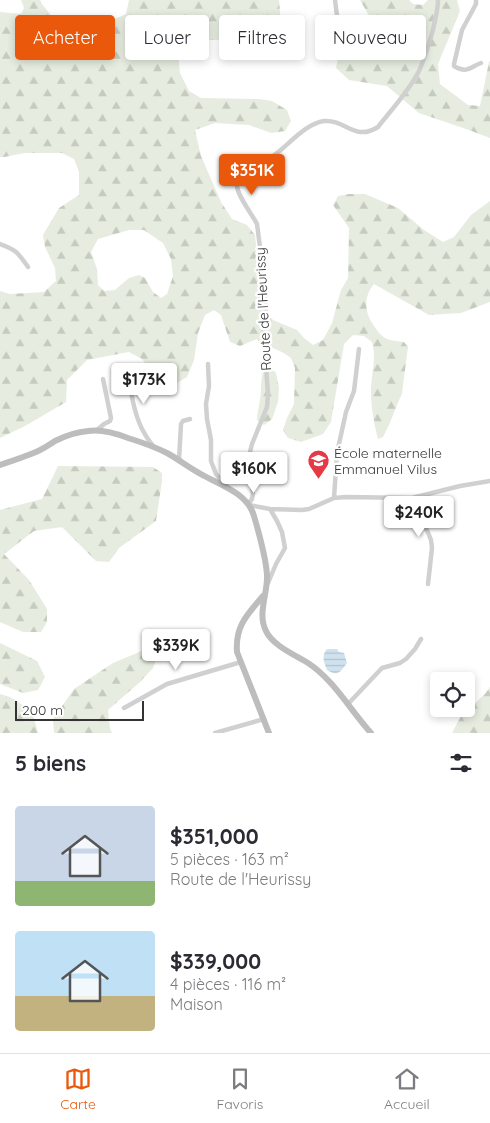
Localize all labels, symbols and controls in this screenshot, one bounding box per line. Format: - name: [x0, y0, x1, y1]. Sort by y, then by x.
- chip: Acheter: [15, 15, 115, 60]
- chip: Louer: [125, 15, 209, 60]
- chip: Filtres: [219, 15, 305, 60]
- chip: Nouveau: [315, 15, 426, 60]
- pin: $351K: [217, 154, 287, 196]
- text: $351K: [230, 160, 274, 180]
- street label: Route de l'Heurissy: [251, 247, 275, 371]
- pin: $173K: [109, 362, 179, 405]
- text: $173K: [122, 369, 166, 389]
- place label: École maternelle Emmanuel Vilus: [334, 444, 442, 478]
- school or university icon: École maternelle Emmanuel Vilus: [306, 449, 330, 480]
- pin: $160K: [219, 452, 289, 494]
- text: $160K: [232, 458, 276, 478]
- pin: $240K: [384, 496, 454, 538]
- text: $240K: [395, 502, 443, 522]
- pin: $339K: [141, 628, 211, 671]
- text: $339K: [153, 635, 199, 655]
- map controls: [430, 672, 475, 717]
- button: locate: [430, 672, 475, 717]
- scale bar: [15, 698, 144, 721]
- text: 200 m: [22, 701, 63, 719]
- icon: filters: [447, 749, 475, 777]
- text: 5 biens: [15, 750, 86, 776]
- text: $351,000: [170, 823, 259, 849]
- icon: home: [55, 826, 115, 886]
- text: 5 pièces · 163 m²: [170, 849, 289, 869]
- text: Route de l'Heurissy: [170, 869, 311, 889]
- text: $339,000: [170, 948, 261, 974]
- icon: home: [55, 951, 115, 1011]
- text: 4 pièces · 116 m²: [170, 974, 286, 994]
- text: Maison: [170, 994, 223, 1014]
- tab: Carte: [60, 1065, 96, 1113]
- tab: Favoris: [217, 1065, 263, 1113]
- tab: Accueil: [384, 1065, 430, 1113]

